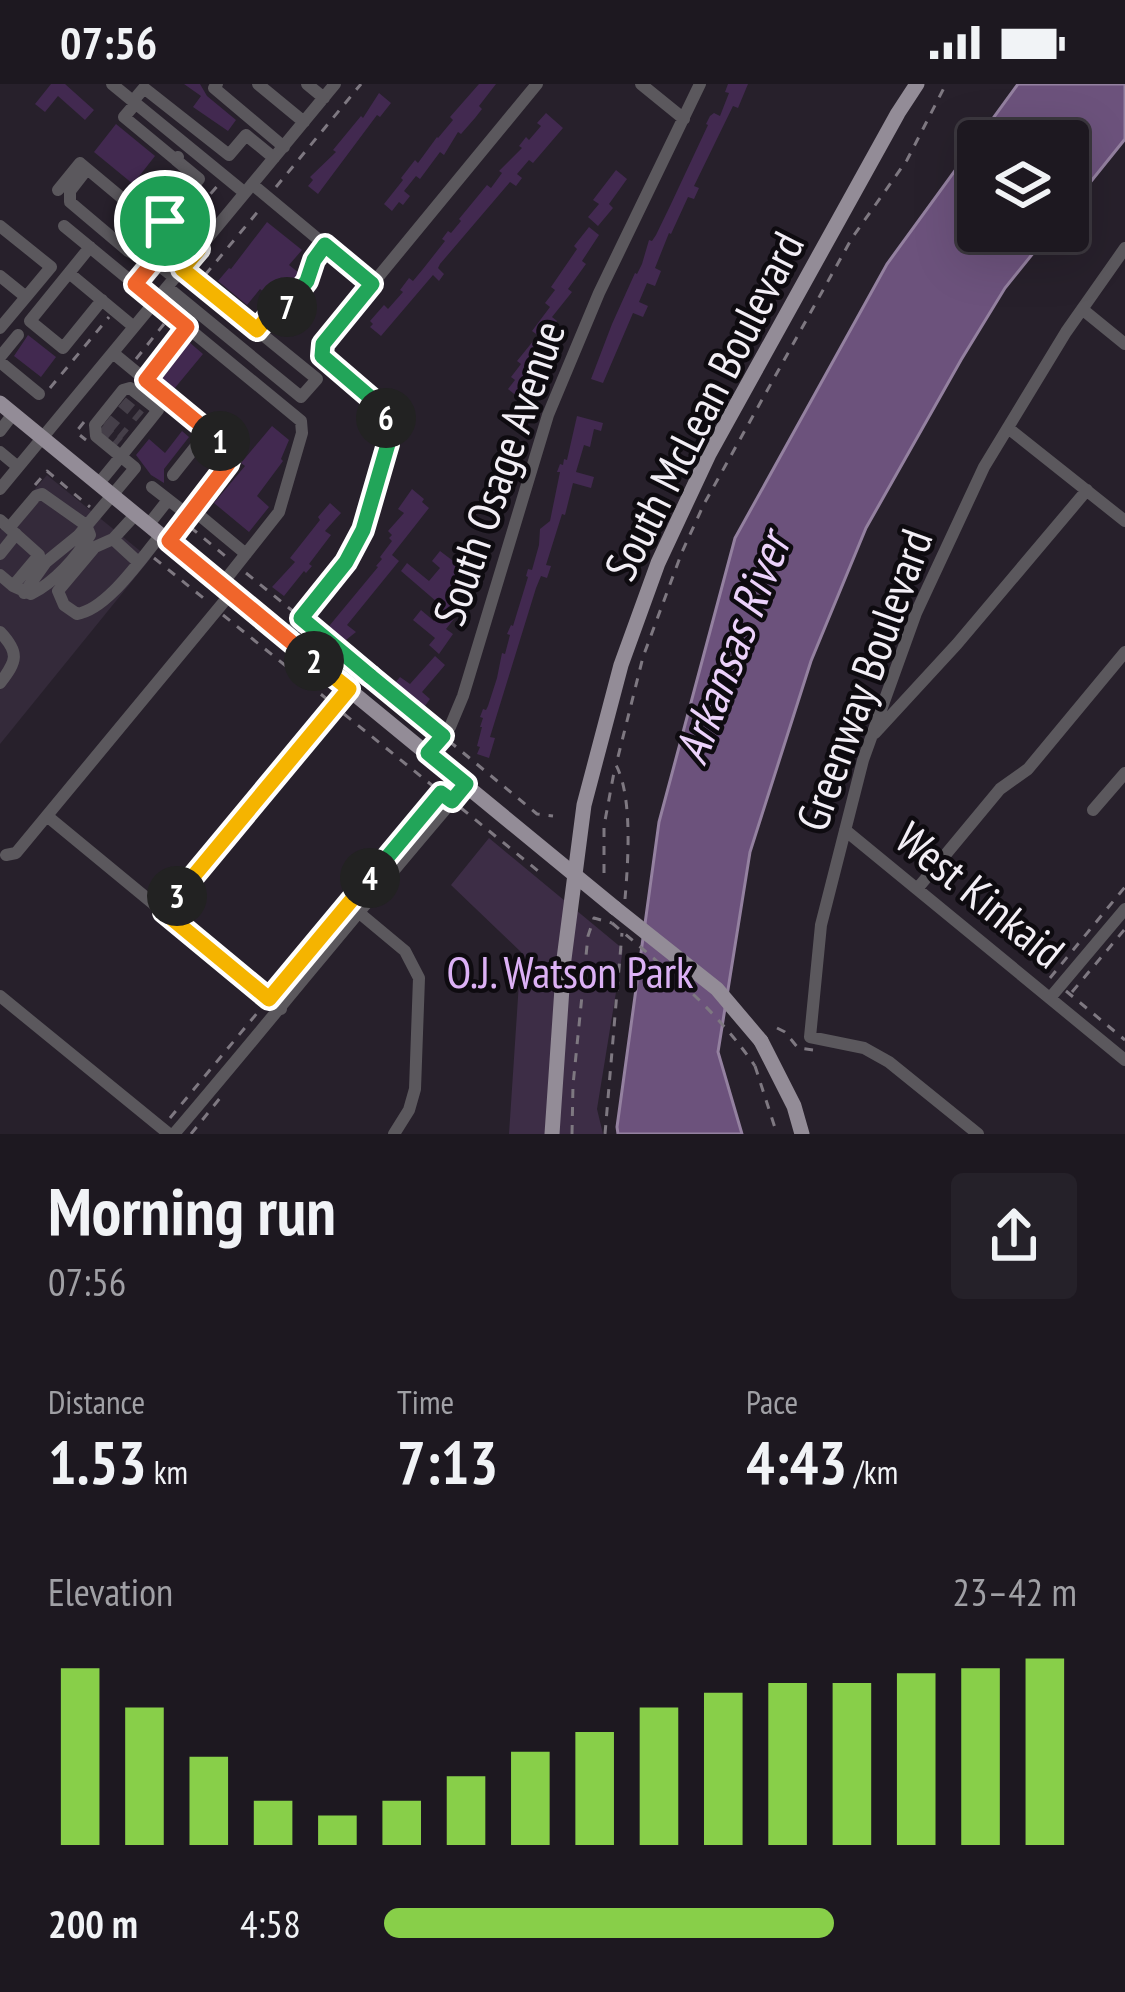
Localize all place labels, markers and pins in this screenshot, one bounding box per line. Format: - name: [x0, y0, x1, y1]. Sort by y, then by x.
- pin: [114, 170, 216, 272]
- pin: 7: [257, 277, 317, 337]
- pin: 6: [356, 388, 416, 448]
- pin: 1: [190, 411, 250, 471]
- pin: 2: [284, 631, 344, 691]
- pin: 4: [340, 848, 400, 908]
- pin: 3: [147, 866, 207, 926]

